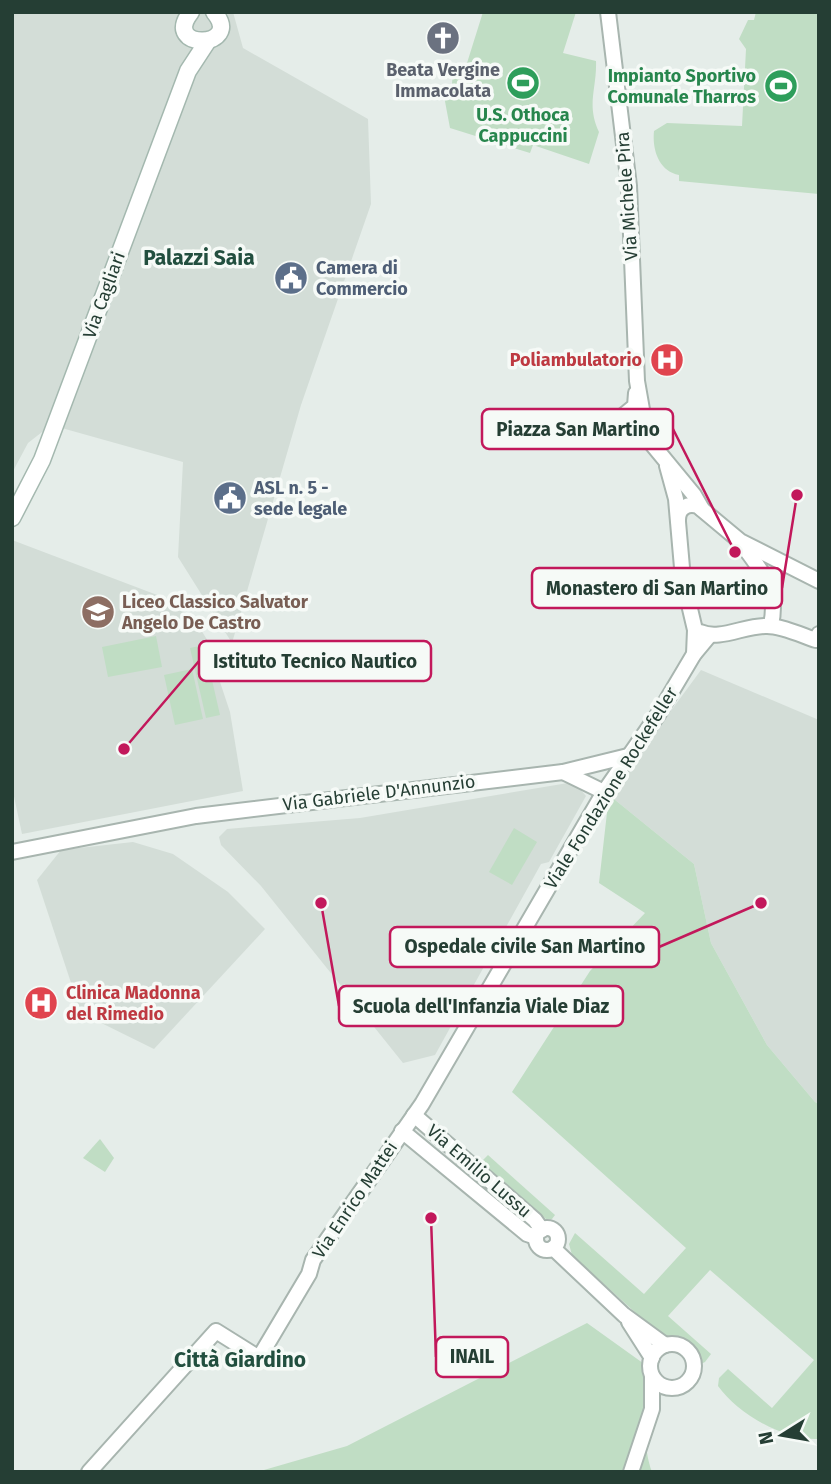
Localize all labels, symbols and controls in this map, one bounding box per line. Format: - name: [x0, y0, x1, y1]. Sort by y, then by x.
- church icon: Beata Vergine Immacolata: [424, 19, 462, 57]
- place label: Beata Vergine Immacolata: [386, 59, 500, 102]
- sports icon: U.S. Othoca Cappuccini: [504, 64, 542, 102]
- place label: Impianto Sportivo Comunale Tharros: [607, 65, 756, 108]
- sports icon: Impianto Sportivo Comunale Tharros: [762, 67, 800, 105]
- place label: U.S. Othoca Cappuccini: [476, 104, 570, 147]
- street label: Via Michele Pira: [612, 131, 642, 261]
- district label: Palazzi Saia: [143, 245, 255, 271]
- street label: Via Cagliari: [78, 249, 130, 341]
- place label: Camera di Commercio: [316, 257, 408, 300]
- public building icon: Camera di Commercio: [272, 259, 310, 297]
- hospital icon: Poliambulatorio: [648, 341, 686, 379]
- place label: Poliambulatorio: [510, 349, 642, 371]
- callout: Piazza San Martino: [482, 409, 673, 449]
- text: Piazza San Martino: [496, 418, 660, 441]
- place label: ASL n. 5 - sede legale: [253, 477, 347, 520]
- public building icon: ASL n. 5 - sede legale: [211, 479, 249, 517]
- callout: Monastero di San Martino: [532, 568, 782, 608]
- text: Monastero di San Martino: [546, 577, 768, 600]
- place label: Liceo Classico Salvator Angelo De Castro: [121, 591, 309, 634]
- school or university icon: Liceo Classico Salvator Angelo De Castro: [79, 593, 117, 631]
- callout: Istituto Tecnico Nautico: [199, 641, 431, 681]
- text: Istituto Tecnico Nautico: [213, 650, 417, 673]
- street label: Viale Fondazione Rockefeller: [540, 683, 682, 893]
- street label: Via Gabriele D'Annunzio: [281, 770, 477, 816]
- callout: Ospedale civile San Martino: [390, 927, 659, 967]
- text: Ospedale civile San Martino: [405, 935, 645, 958]
- place label: Clinica Madonna del Rimedio: [66, 982, 201, 1025]
- hospital icon: Clinica Madonna del Rimedio: [22, 984, 60, 1022]
- callout: Scuola dell'Infanzia Viale Diaz: [339, 986, 623, 1026]
- text: Scuola dell'Infanzia Viale Diaz: [353, 995, 610, 1018]
- street label: Via Emilio Lussu: [422, 1120, 536, 1222]
- street label: Via Enrico Mattei: [308, 1137, 402, 1263]
- callout: INAIL: [436, 1337, 508, 1377]
- text: INAIL: [450, 1345, 495, 1368]
- district label: Città Giardino: [174, 1347, 306, 1373]
- north arrow: [747, 1400, 817, 1470]
- text: N: [753, 1430, 778, 1447]

